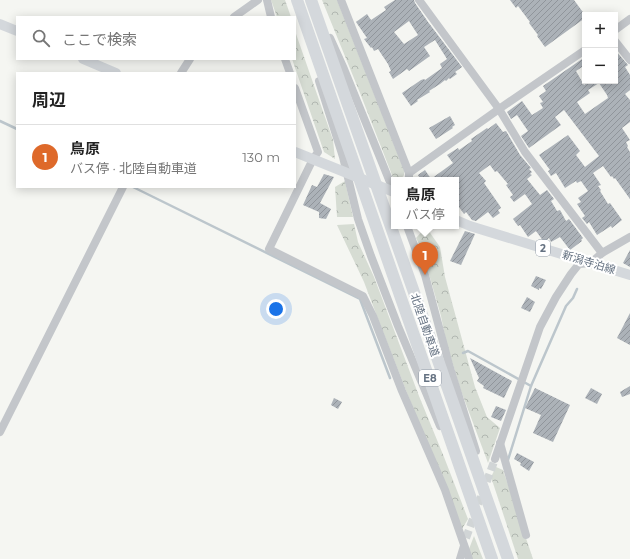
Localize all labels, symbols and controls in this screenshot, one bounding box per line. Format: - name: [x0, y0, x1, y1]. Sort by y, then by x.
- map controls: [582, 12, 618, 84]
- button: +: [582, 12, 618, 48]
- search box: [16, 16, 296, 60]
- icon: search: [30, 27, 52, 49]
- text: ここで検索: [62, 30, 137, 49]
- button: −: [582, 48, 618, 84]
- text: 周辺: [32, 90, 66, 110]
- text: 鳥原: [70, 139, 100, 158]
- text: 1: [42, 149, 48, 165]
- text: 130 m: [242, 149, 280, 165]
- text: バス停 · 北陸自動車道: [70, 160, 197, 176]
- popup: [391, 177, 459, 229]
- text: 鳥原: [405, 185, 436, 204]
- text: バス停: [405, 206, 445, 222]
- road number: 2: [536, 240, 550, 256]
- pin: 1: [412, 242, 438, 275]
- street label: 新潟寺泊線: [561, 247, 617, 277]
- street label: 北陸自動車道: [408, 292, 442, 358]
- your location: [266, 299, 286, 319]
- road number: E8: [419, 370, 441, 386]

